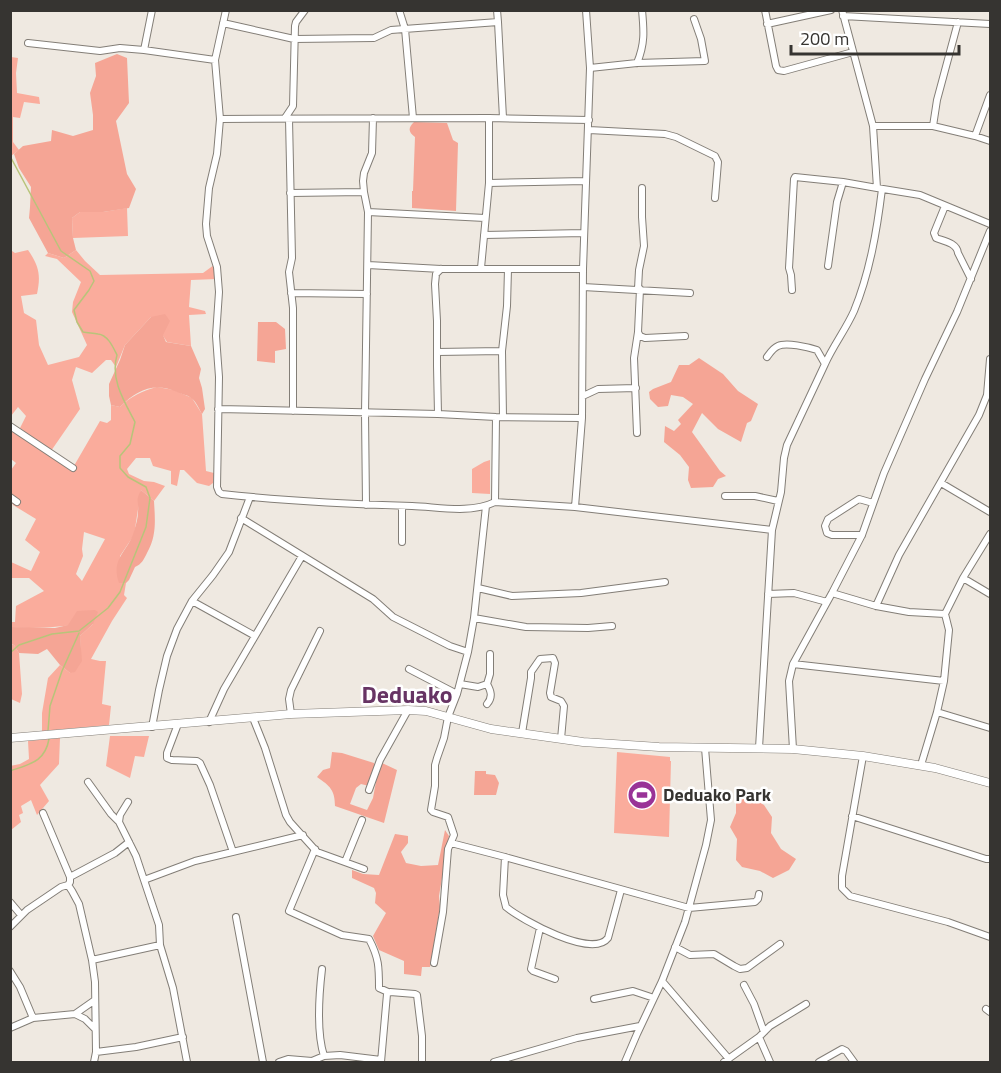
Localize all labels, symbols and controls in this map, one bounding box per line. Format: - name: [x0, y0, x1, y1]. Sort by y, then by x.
- scale bar: [791, 18, 959, 56]
- text: 200 m: [800, 25, 849, 52]
- district label: Deduako: [361, 676, 453, 712]
- sports icon: Deduako Park: [626, 779, 658, 811]
- place label: Deduako Park: [663, 781, 772, 808]

